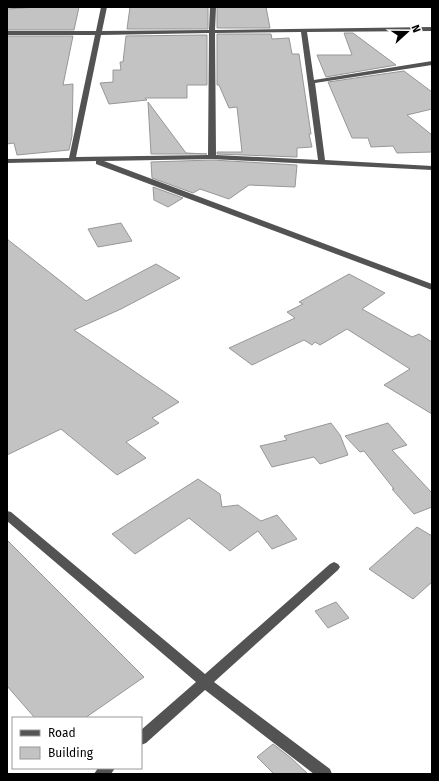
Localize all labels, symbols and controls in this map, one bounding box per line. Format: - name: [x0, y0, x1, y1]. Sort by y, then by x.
- north arrow: [387, 12, 427, 52]
- text: N: [408, 23, 423, 34]
- legend: [12, 717, 142, 769]
- text: Road: [48, 726, 76, 740]
- text: Building: [48, 746, 94, 760]

